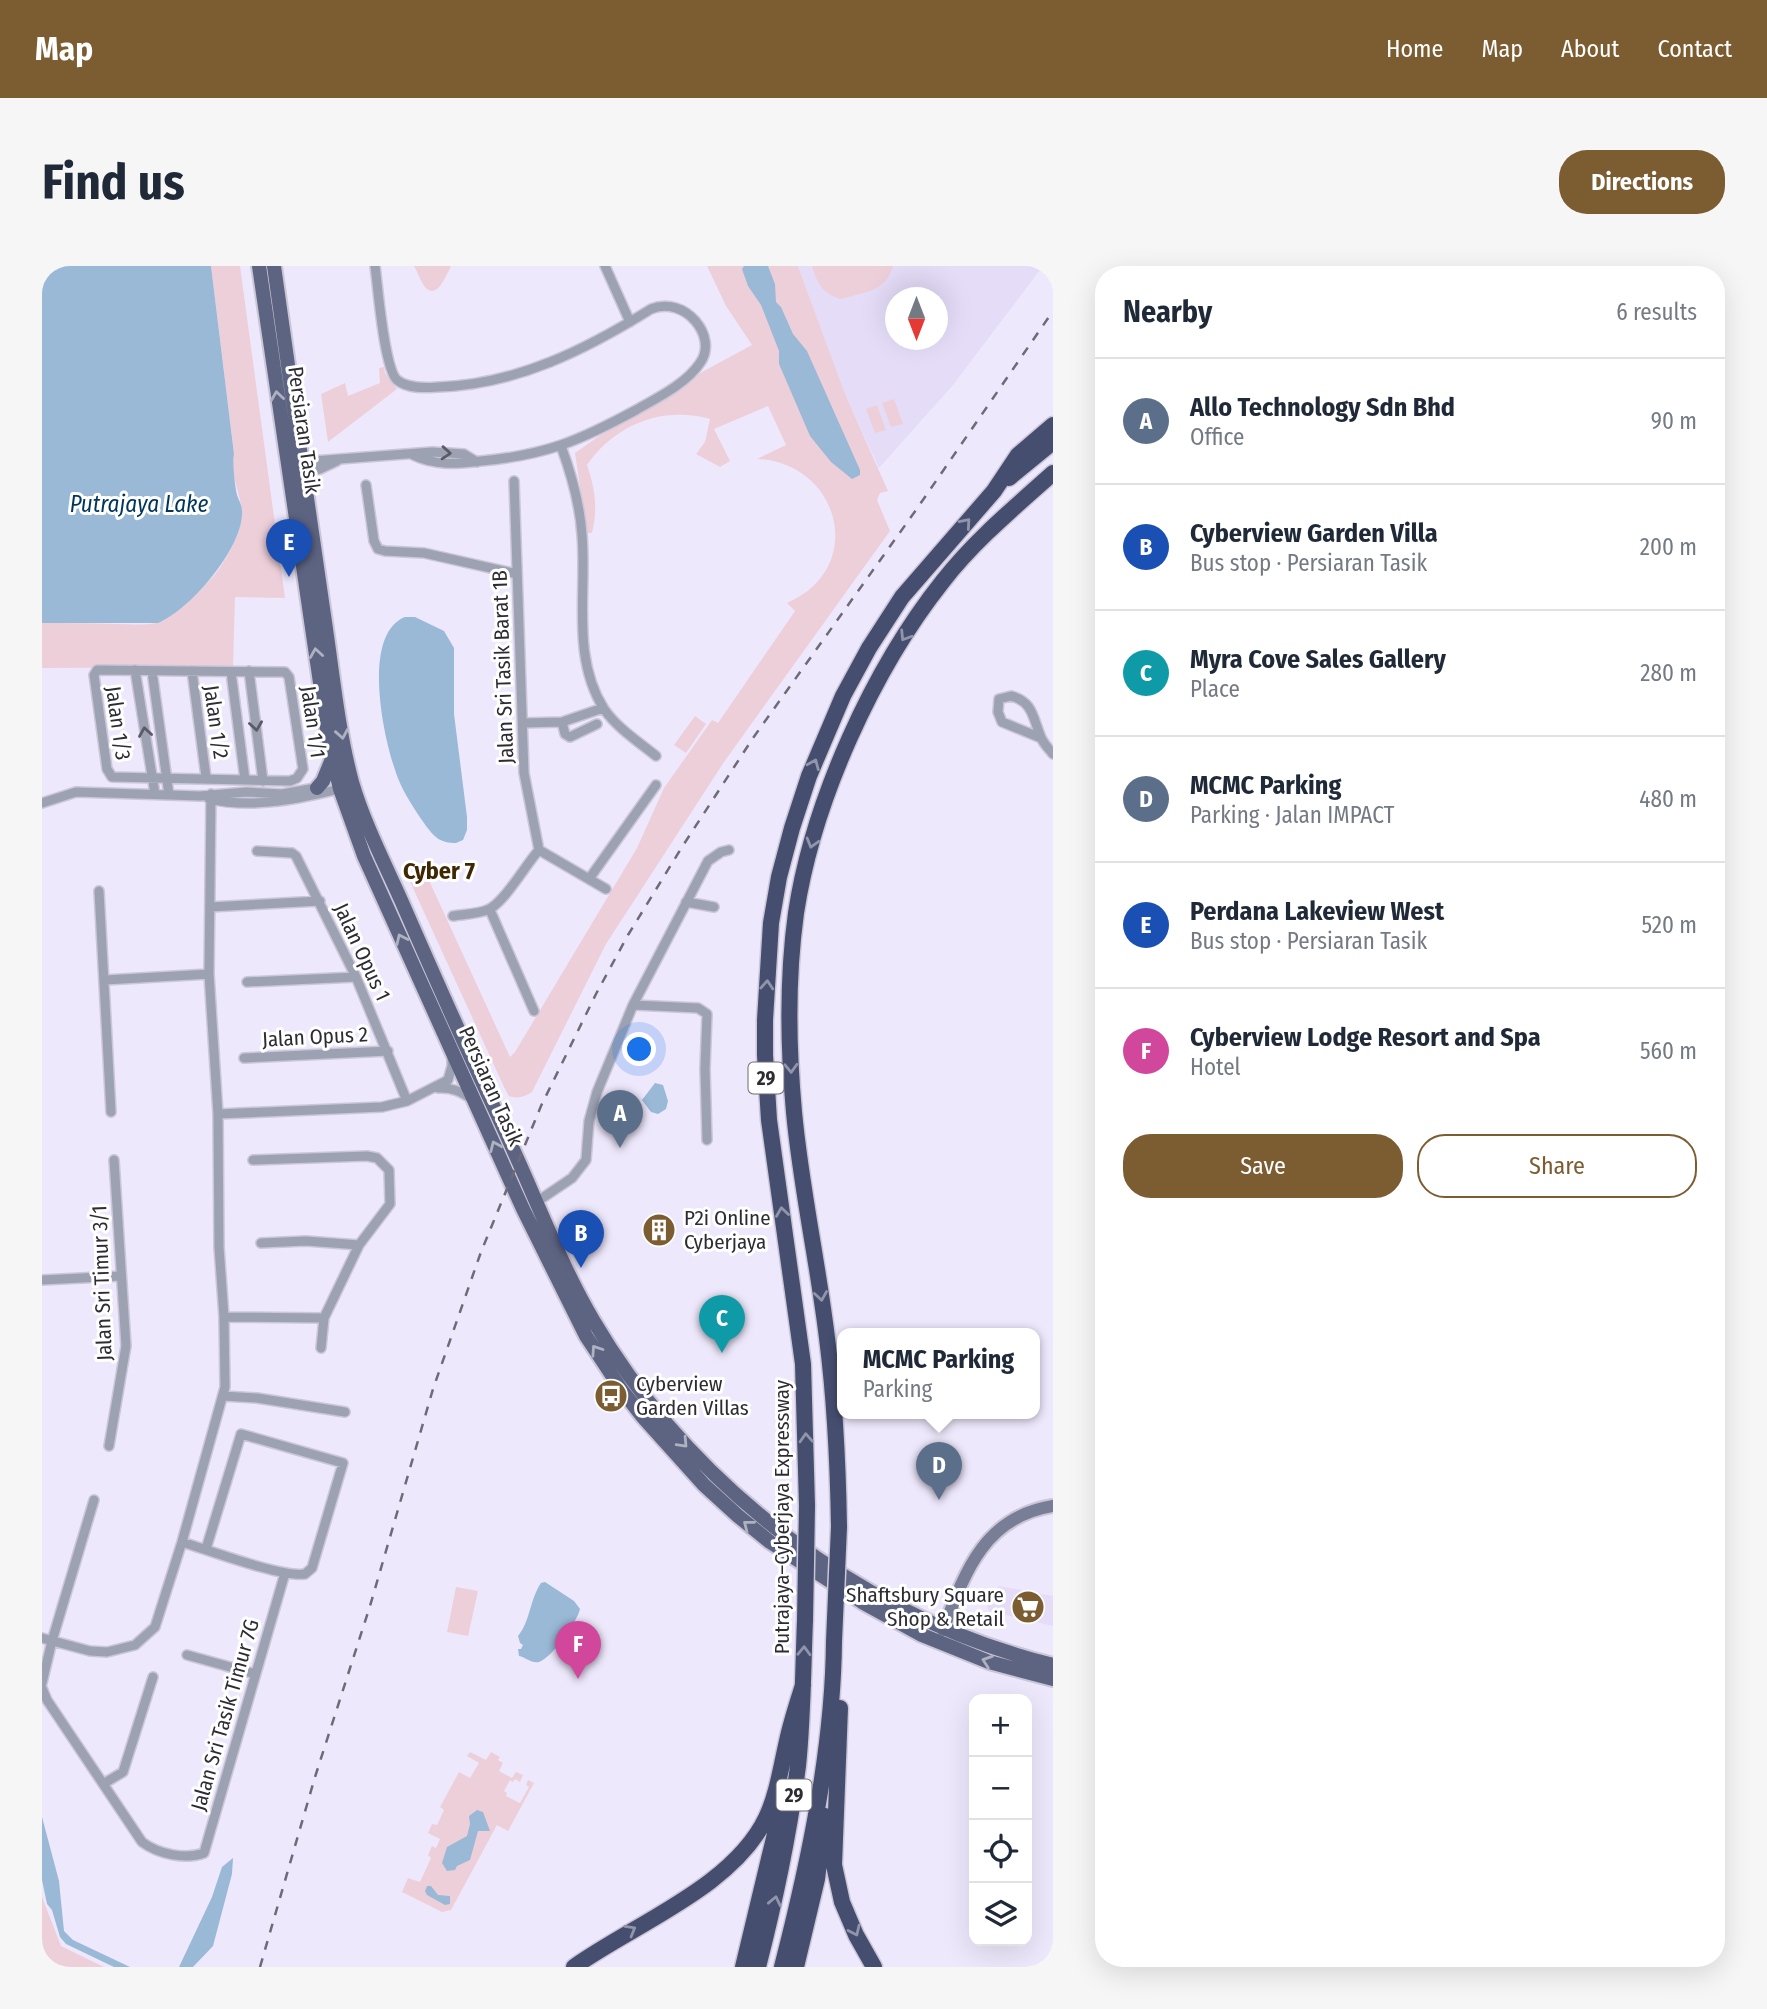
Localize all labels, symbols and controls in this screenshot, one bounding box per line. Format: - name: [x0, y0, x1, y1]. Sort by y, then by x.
- text: Map: [35, 29, 93, 69]
- text: Home: [1386, 35, 1443, 63]
- text: Map: [1481, 35, 1523, 63]
- text: About: [1561, 35, 1619, 63]
- text: Contact: [1657, 35, 1732, 63]
- button: Directions: [1559, 150, 1725, 214]
- text: Find us: [42, 153, 185, 212]
- north arrow: [885, 287, 948, 350]
- text: Nearby: [1123, 294, 1212, 330]
- text: 6 results: [1616, 298, 1697, 326]
- street label: Persiaran Tasik: [282, 365, 326, 495]
- one-way arrow: [270, 390, 285, 402]
- text: Allo Technology Sdn Bhd: [1190, 392, 1455, 423]
- text: A: [1140, 407, 1152, 435]
- text: 90 m: [1651, 407, 1697, 435]
- text: Office: [1190, 423, 1244, 451]
- one-way arrow: [441, 445, 452, 460]
- water label: Putrajaya Lake: [70, 490, 208, 518]
- text: Cyberview Garden Villa: [1190, 518, 1438, 549]
- pin: E: [266, 519, 312, 577]
- one-way arrow: [958, 519, 970, 532]
- text: B: [1140, 533, 1152, 561]
- text: 200 m: [1640, 533, 1697, 561]
- text: Bus stop · Persiaran Tasik: [1190, 549, 1427, 577]
- street label: Jalan Sri Tasik Barat 1B: [487, 570, 519, 764]
- one-way arrow: [901, 629, 914, 642]
- text: Myra Cove Sales Gallery: [1190, 644, 1446, 675]
- one-way arrow: [308, 647, 323, 658]
- text: C: [1140, 659, 1152, 687]
- text: 280 m: [1640, 659, 1697, 687]
- text: Place: [1190, 675, 1240, 703]
- street label: Jalan 1/3: [100, 684, 136, 762]
- street label: Jalan 1/2: [198, 684, 234, 760]
- street label: Jalan 1/1: [295, 684, 331, 760]
- one-way arrow: [248, 720, 263, 732]
- one-way arrow: [138, 726, 153, 738]
- one-way arrow: [334, 728, 349, 740]
- one-way arrow: [806, 759, 820, 772]
- text: MCMC Parking: [1190, 770, 1341, 801]
- text: D: [1139, 785, 1153, 813]
- text: 480 m: [1639, 785, 1697, 813]
- text: Parking · Jalan IMPACT: [1190, 801, 1394, 829]
- one-way arrow: [806, 837, 821, 849]
- district label: Cyber 7: [403, 857, 475, 885]
- text: Perdana Lakeview West: [1190, 896, 1444, 927]
- street label: Jalan Opus 1: [328, 899, 396, 1005]
- text: E: [1141, 911, 1151, 939]
- text: 520 m: [1641, 911, 1697, 939]
- text: Bus stop · Persiaran Tasik: [1190, 927, 1427, 955]
- one-way arrow: [395, 934, 409, 946]
- one-way arrow: [759, 980, 774, 991]
- street label: Jalan Opus 2: [261, 1021, 369, 1053]
- street label: Persiaran Tasik: [453, 1022, 529, 1150]
- text: Cyberview Lodge Resort and Spa: [1190, 1022, 1541, 1053]
- your location: [622, 1032, 656, 1066]
- text: F: [1141, 1037, 1151, 1065]
- text: 560 m: [1640, 1037, 1697, 1065]
- text: Hotel: [1190, 1053, 1241, 1081]
- road number: 29: [748, 1062, 784, 1094]
- one-way arrow: [783, 1063, 798, 1074]
- pin: A: [597, 1090, 643, 1148]
- button: Save: [1123, 1134, 1403, 1198]
- button: Share: [1417, 1134, 1697, 1198]
- one-way arrow: [489, 1141, 503, 1153]
- street label: Jalan Sri Timur 3/1: [86, 1205, 118, 1361]
- place label: P2i Online Cyberjaya: [684, 1205, 771, 1255]
- one-way arrow: [775, 1206, 790, 1218]
- pin: B: [558, 1210, 604, 1268]
- building icon: P2i Online Cyberjaya: [640, 1211, 678, 1249]
- one-way arrow: [813, 1291, 828, 1302]
- pin: C: [699, 1295, 745, 1353]
- popup: [837, 1328, 1040, 1419]
- text: MCMC Parking: [863, 1344, 1014, 1375]
- one-way arrow: [591, 1345, 604, 1358]
- place label: Cyberview Garden Villas: [636, 1371, 749, 1421]
- text: Parking: [863, 1375, 932, 1403]
- bus stop icon: Cyberview Garden Villas: [592, 1377, 630, 1415]
- street label: Putrajaya–Cyberjaya Expressway: [769, 1379, 795, 1654]
- one-way arrow: [799, 1432, 814, 1443]
- one-way arrow: [675, 1435, 687, 1448]
- pin: D: [916, 1442, 962, 1500]
- one-way arrow: [744, 1520, 756, 1533]
- place label: Shaftsbury Square Shop & Retail: [846, 1582, 1004, 1632]
- supermarket icon: Shaftsbury Square Shop & Retail: [1009, 1588, 1047, 1626]
- street label: Jalan Sri Tasik Timur 7G: [185, 1616, 265, 1814]
- pin: F: [555, 1621, 601, 1679]
- one-way arrow: [796, 1645, 812, 1656]
- one-way arrow: [982, 1655, 994, 1669]
- map controls: [969, 1694, 1032, 1946]
- button: +: [969, 1694, 1032, 1757]
- button: −: [969, 1757, 1032, 1820]
- road number: 29: [776, 1779, 812, 1810]
- button: locate: [969, 1820, 1032, 1883]
- button: layers: [969, 1883, 1032, 1946]
- one-way arrow: [766, 1895, 781, 1907]
- one-way arrow: [846, 1924, 860, 1936]
- one-way arrow: [624, 1925, 637, 1938]

